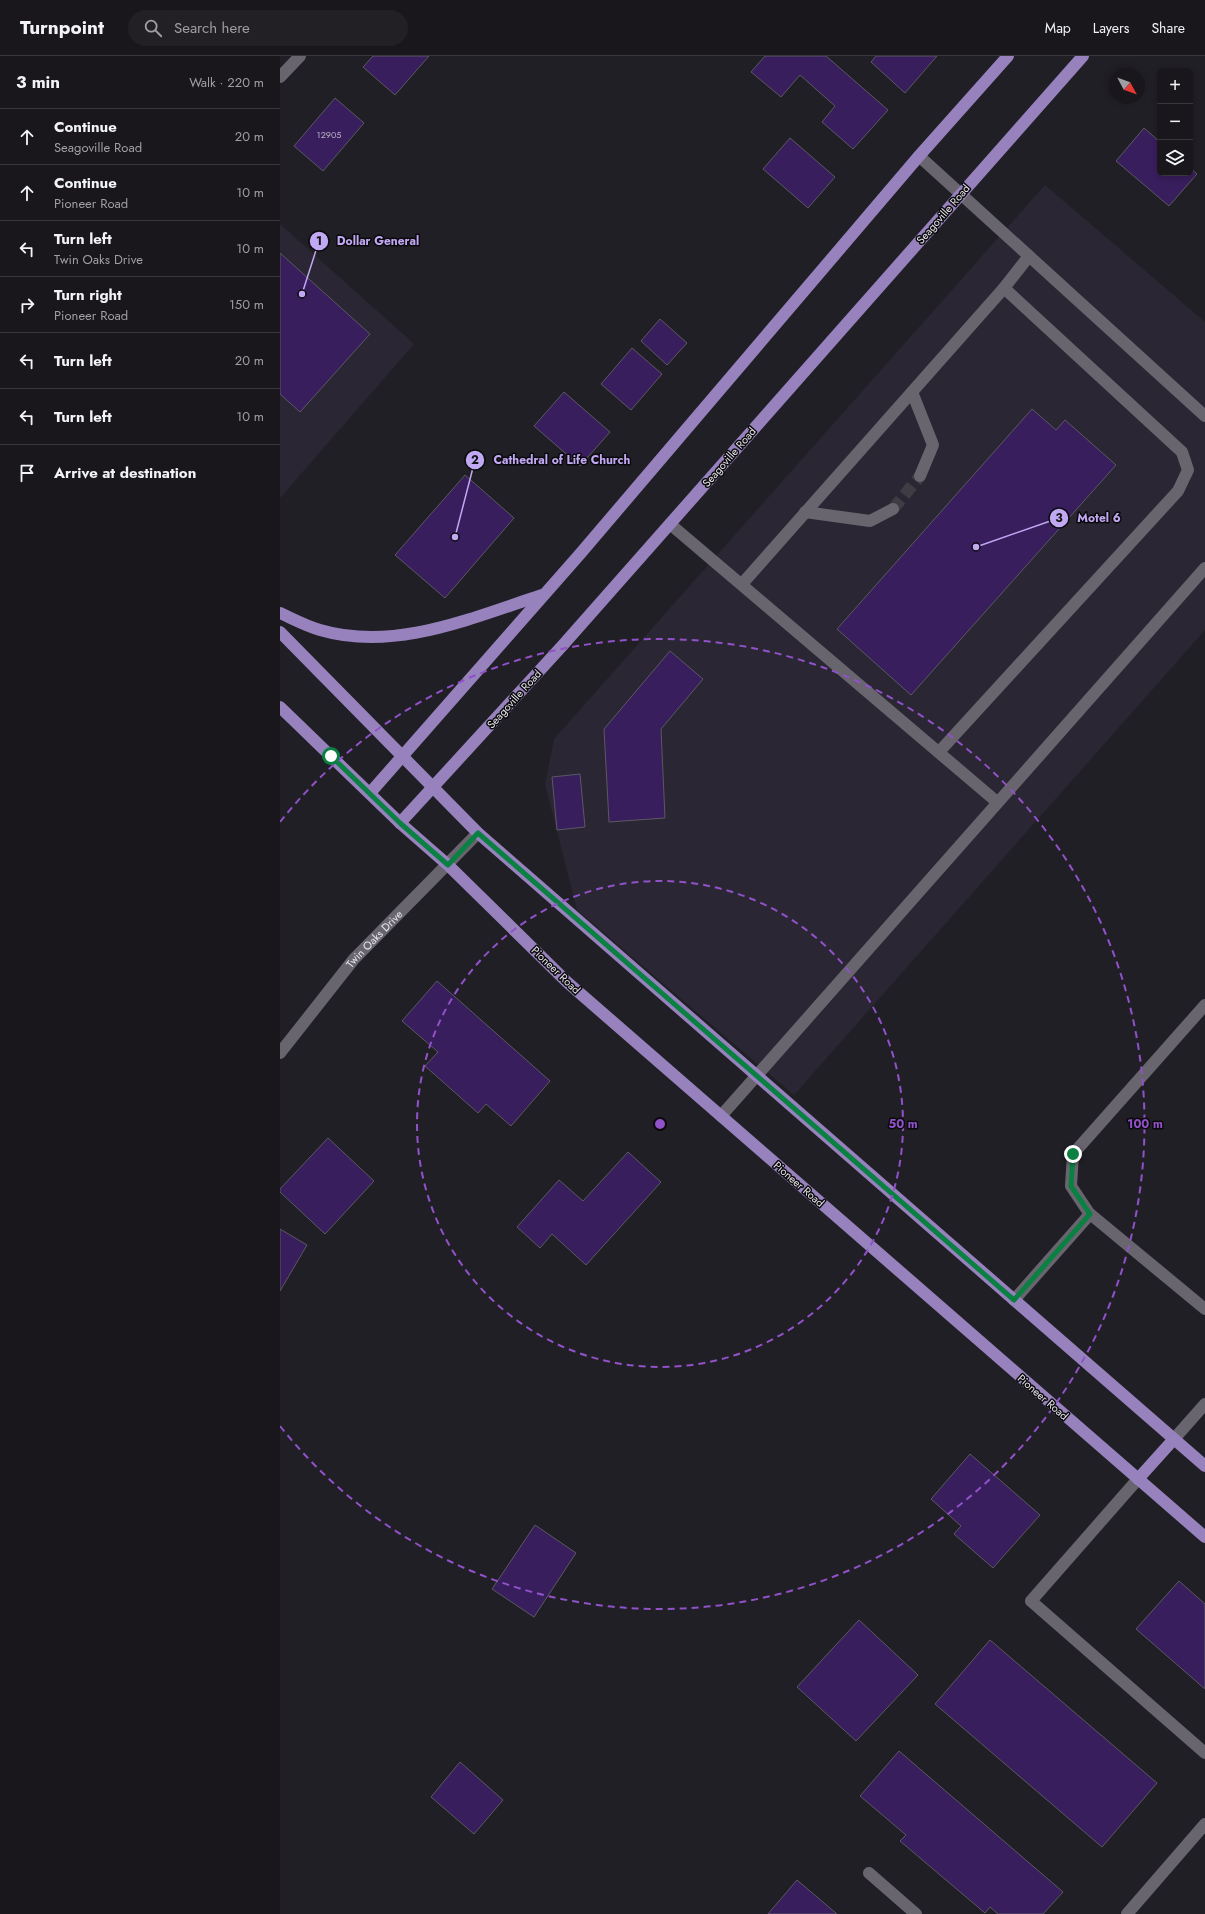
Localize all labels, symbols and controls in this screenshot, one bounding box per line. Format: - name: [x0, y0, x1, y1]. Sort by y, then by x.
- search box: [128, 10, 408, 46]
- text: Turnpoint: [20, 14, 104, 41]
- icon: search: [142, 17, 164, 39]
- text: Search here: [174, 17, 250, 39]
- text: Map: [1045, 18, 1071, 38]
- text: Layers: [1093, 18, 1129, 38]
- text: Share: [1151, 18, 1185, 38]
- north arrow: [1109, 68, 1145, 104]
- map controls: [1157, 68, 1193, 176]
- button: +: [1157, 68, 1193, 104]
- text: 3 min: [16, 70, 60, 94]
- text: Walk · 220 m: [189, 73, 264, 92]
- button: −: [1157, 104, 1193, 140]
- text: Continue: [54, 116, 117, 138]
- icon: ahead: [16, 126, 38, 148]
- text: 20 m: [235, 127, 264, 146]
- house number: 12905: [317, 128, 341, 141]
- text: Seagoville Road: [54, 138, 142, 157]
- button: layers: [1157, 140, 1193, 176]
- text: Continue: [54, 172, 117, 194]
- street label: Seagoville Road: [913, 181, 973, 247]
- icon: ahead: [16, 182, 38, 204]
- text: 10 m: [236, 183, 264, 202]
- text: Pioneer Road: [54, 194, 128, 213]
- text: Turn left: [54, 228, 112, 250]
- callout: Dollar General: [309, 229, 428, 253]
- text: 1: [316, 232, 322, 250]
- text: Dollar General: [337, 232, 419, 250]
- icon: left: [16, 238, 38, 260]
- text: 10 m: [236, 239, 264, 258]
- text: Twin Oaks Drive: [54, 250, 143, 269]
- text: Turn right: [54, 284, 122, 306]
- icon: right: [16, 294, 38, 316]
- text: 150 m: [229, 295, 264, 314]
- text: Pioneer Road: [54, 306, 128, 325]
- icon: left: [16, 350, 38, 372]
- text: Turn left: [54, 350, 112, 372]
- text: 20 m: [235, 351, 264, 370]
- icon: left: [16, 406, 38, 428]
- text: Turn left: [54, 406, 112, 428]
- text: 10 m: [236, 407, 264, 426]
- street label: Seagoville Road: [699, 424, 759, 490]
- callout: Cathedral of Life Church: [465, 448, 638, 472]
- text: 2: [471, 451, 479, 469]
- text: Cathedral of Life Church: [494, 451, 631, 469]
- icon: arrive: [16, 462, 38, 484]
- text: Arrive at destination: [54, 462, 196, 484]
- callout: Motel 6: [1049, 506, 1129, 530]
- text: 3: [1055, 509, 1063, 527]
- text: Motel 6: [1077, 509, 1121, 527]
- street label: Seagoville Road: [483, 666, 545, 732]
- route start: [322, 747, 340, 765]
- street label: Twin Oaks Drive: [342, 906, 406, 971]
- street label: Pioneer Road: [528, 942, 584, 998]
- text: 50 m: [888, 1115, 918, 1133]
- text: 100 m: [1127, 1115, 1163, 1133]
- centre of rings: [653, 1117, 667, 1131]
- route end: [1064, 1145, 1082, 1163]
- street label: Pioneer Road: [770, 1157, 828, 1211]
- street label: Pioneer Road: [1014, 1370, 1072, 1424]

